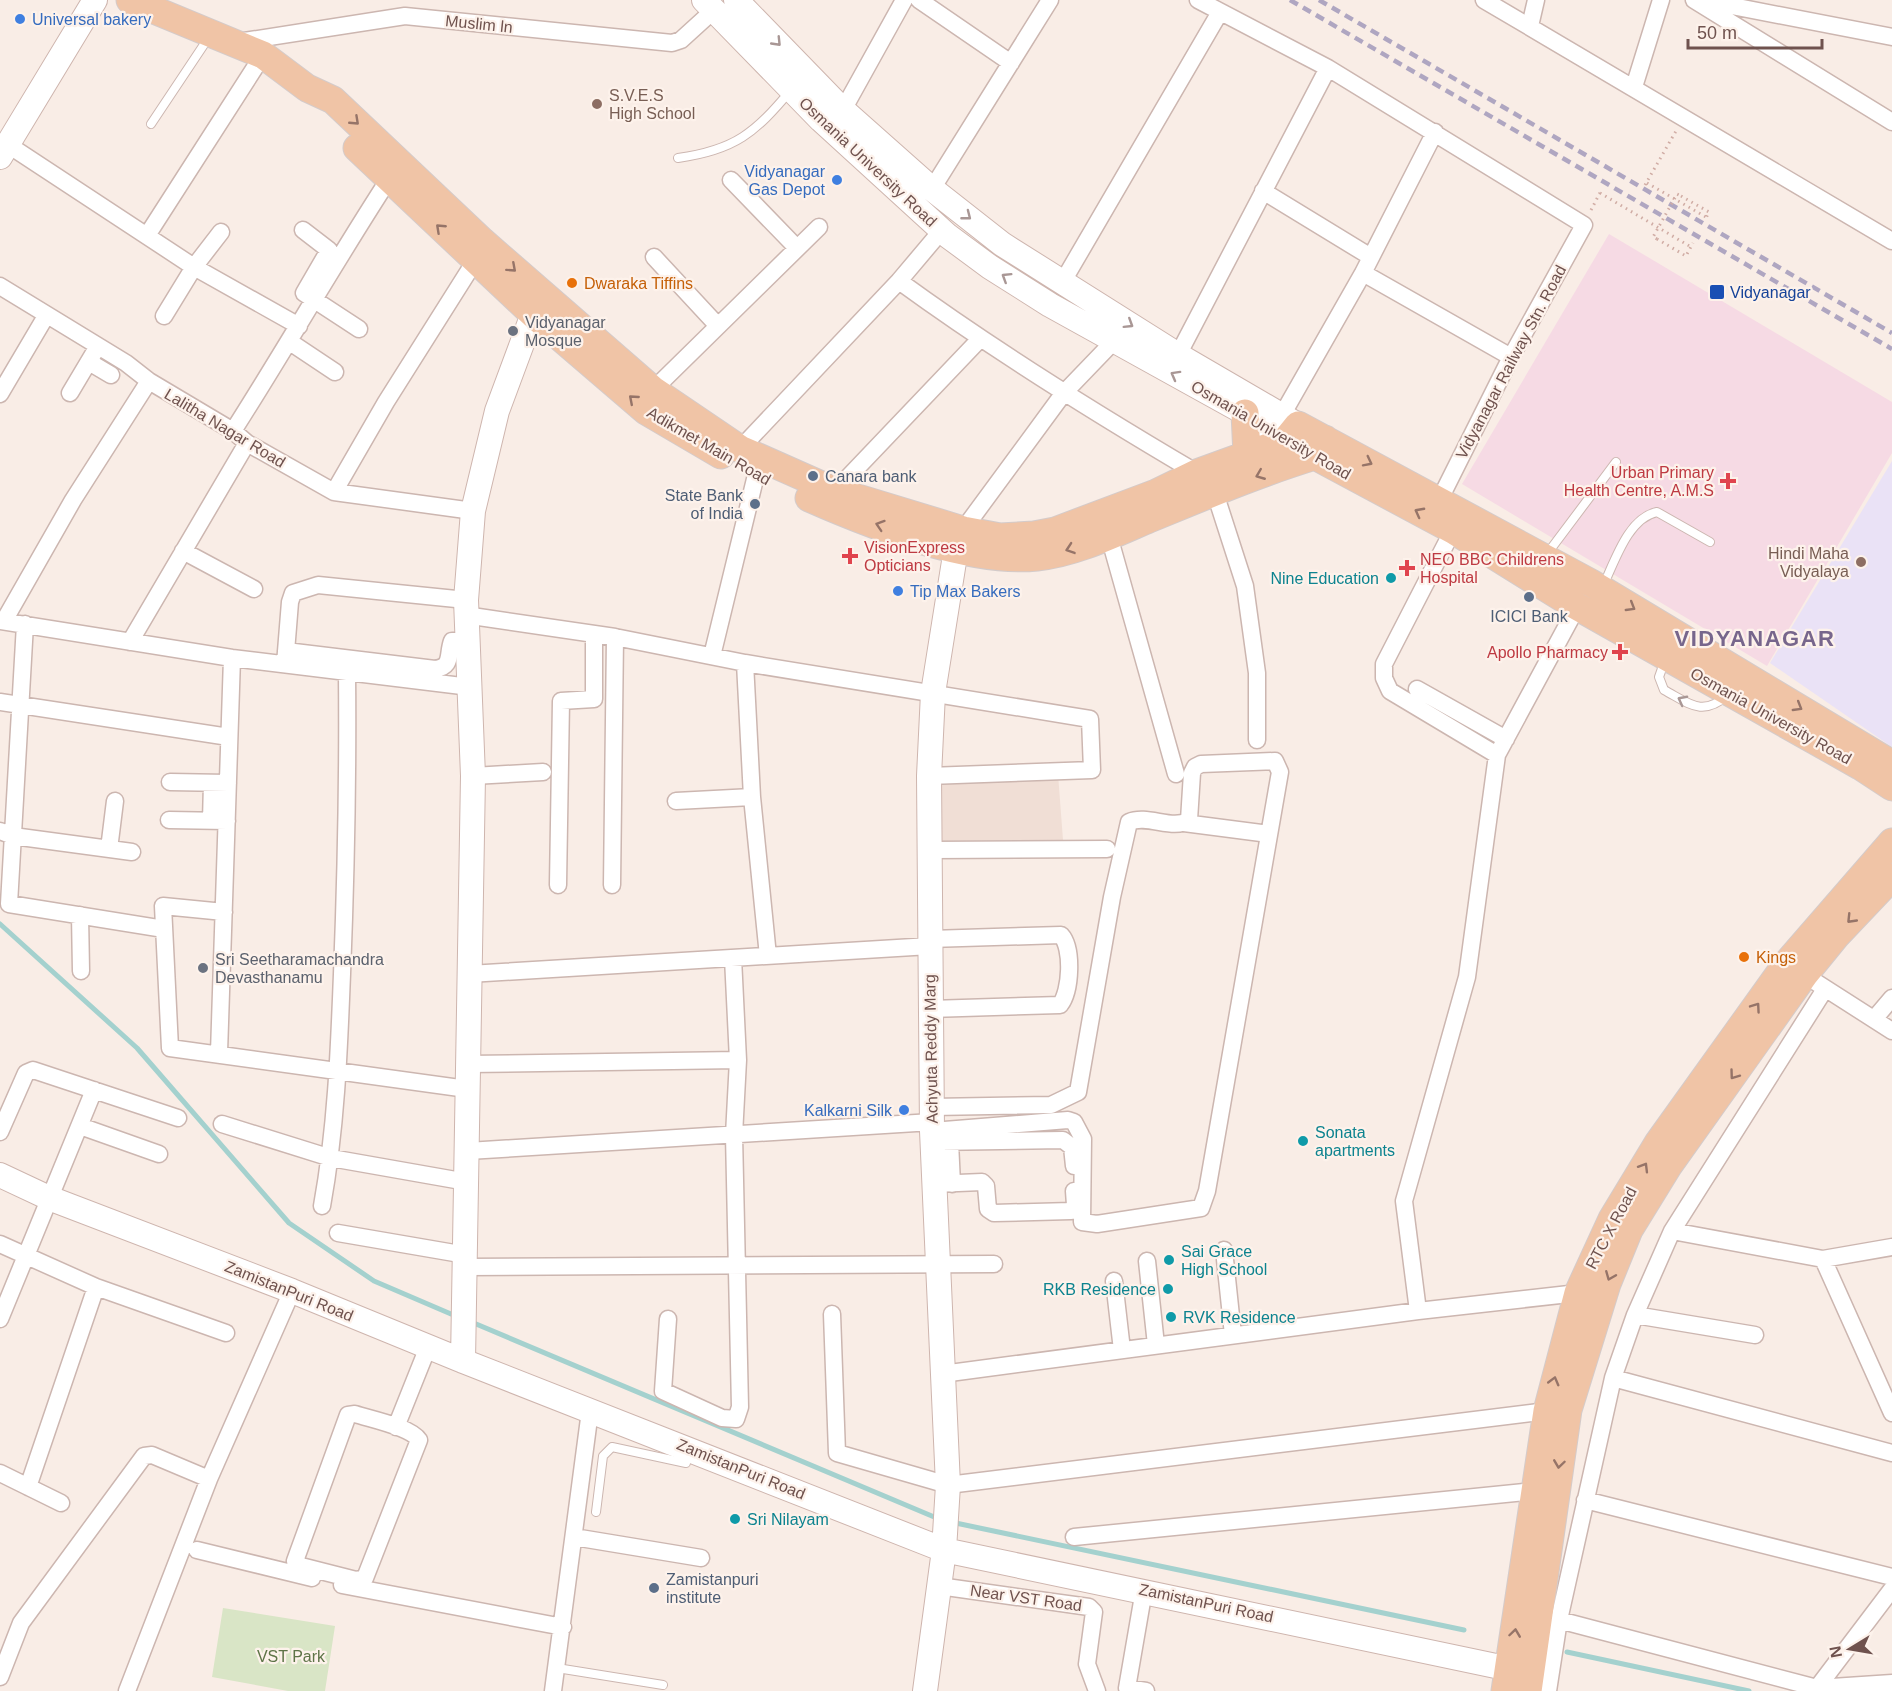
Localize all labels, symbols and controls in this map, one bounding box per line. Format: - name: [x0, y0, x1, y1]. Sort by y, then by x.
- place label: Universal bakery: [32, 11, 151, 28]
- marker: Universal bakery: [13, 12, 27, 26]
- street label: Muslim ln: [445, 12, 513, 36]
- scale bar: [1688, 12, 1822, 50]
- text: 50 m: [1697, 23, 1737, 43]
- one-way arrow: [770, 35, 781, 46]
- place label: S.V.E.S High School: [609, 87, 695, 122]
- street label: Osmania University Road: [796, 94, 940, 230]
- marker: S.V.E.S High School: [590, 97, 604, 111]
- one-way arrow: [347, 113, 358, 124]
- place label: Vidyanagar Gas Depot: [744, 163, 826, 198]
- marker: Vidyanagar Gas Depot: [830, 173, 844, 187]
- one-way arrow: [960, 208, 971, 219]
- one-way arrow: [436, 224, 447, 235]
- one-way arrow: [506, 261, 516, 272]
- street label: Vidyanagar Railway Stn. Road: [1453, 262, 1569, 462]
- one-way arrow: [1002, 273, 1012, 285]
- place label: Dwaraka Tiffins: [584, 275, 693, 292]
- marker: Dwaraka Tiffins: [565, 276, 579, 290]
- marker: Vidyanagar: [1708, 283, 1726, 301]
- place label: Vidyanagar: [1730, 284, 1811, 301]
- place label: Vidyanagar Mosque: [525, 314, 606, 349]
- one-way arrow: [1123, 317, 1133, 329]
- marker: Vidyanagar Mosque: [506, 324, 520, 338]
- one-way arrow: [1171, 371, 1181, 382]
- street label: Osmania University Road: [1188, 377, 1354, 483]
- street label: Lalitha Nagar Road: [162, 385, 288, 471]
- one-way arrow: [629, 396, 640, 407]
- street label: Adikmet Main Road: [644, 404, 774, 488]
- one-way arrow: [1362, 455, 1373, 466]
- place label: Urban Primary Health Centre, A.M.S: [1564, 464, 1714, 499]
- place label: Canara bank: [825, 468, 918, 485]
- one-way arrow: [1255, 468, 1266, 480]
- marker: Canara bank: [806, 469, 820, 483]
- marker: Urban Primary Health Centre, A.M.S: [1719, 472, 1737, 490]
- place label: State Bank of India: [665, 487, 744, 522]
- marker: State Bank of India: [748, 497, 762, 511]
- one-way arrow: [1415, 508, 1425, 519]
- one-way arrow: [875, 520, 886, 532]
- place label: VisionExpress Opticians: [864, 539, 965, 574]
- one-way arrow: [1065, 542, 1076, 555]
- place label: Hindi Maha Vidyalaya: [1768, 545, 1849, 580]
- marker: VisionExpress Opticians: [841, 547, 859, 565]
- place label: NEO BBC Childrens Hospital: [1420, 551, 1564, 586]
- marker: Hindi Maha Vidyalaya: [1854, 555, 1868, 569]
- marker: NEO BBC Childrens Hospital: [1398, 559, 1416, 577]
- place label: Nine Education: [1270, 570, 1379, 587]
- marker: Nine Education: [1384, 571, 1398, 585]
- place label: Tip Max Bakers: [910, 583, 1021, 600]
- marker: Tip Max Bakers: [891, 584, 905, 598]
- marker: ICICI Bank: [1522, 590, 1536, 604]
- one-way arrow: [1625, 599, 1635, 611]
- place label: ICICI Bank: [1490, 608, 1569, 625]
- district label: VIDYANAGAR: [1675, 626, 1835, 651]
- place label: Apollo Pharmacy: [1487, 644, 1608, 661]
- marker: Apollo Pharmacy: [1613, 645, 1627, 659]
- street label: Osmania University Road: [1688, 665, 1854, 767]
- one-way arrow: [1678, 696, 1688, 707]
- one-way arrow: [1792, 700, 1802, 712]
- one-way arrow: [1848, 912, 1859, 923]
- place label: Kings: [1756, 949, 1796, 966]
- marker: Kings: [1737, 950, 1751, 964]
- place label: Sri Seetharamachandra Devasthanamu: [215, 951, 384, 986]
- marker: Sri Seetharamachandra Devasthanamu: [196, 961, 210, 975]
- street label: Achyuta Reddy Marg: [921, 974, 941, 1124]
- one-way arrow: [1749, 1002, 1760, 1013]
- one-way arrow: [1730, 1068, 1741, 1079]
- place label: Kalkarni Silk: [804, 1102, 893, 1119]
- marker: Kalkarni Silk: [897, 1103, 911, 1117]
- place label: Sonata apartments: [1315, 1124, 1395, 1159]
- marker: Sonata apartments: [1296, 1134, 1310, 1148]
- one-way arrow: [1637, 1163, 1649, 1173]
- street label: RTC X Road: [1582, 1184, 1640, 1272]
- place label: Sai Grace High School: [1181, 1243, 1267, 1278]
- marker: Sai Grace High School: [1162, 1253, 1176, 1267]
- street label: ZamistanPuri Road: [222, 1257, 356, 1325]
- one-way arrow: [1605, 1270, 1617, 1281]
- place label: RKB Residence: [1043, 1281, 1156, 1298]
- marker: RKB Residence: [1161, 1282, 1175, 1296]
- place label: RVK Residence: [1183, 1309, 1296, 1326]
- marker: RVK Residence: [1164, 1310, 1178, 1324]
- one-way arrow: [1547, 1376, 1560, 1386]
- street label: ZamistanPuri Road: [674, 1435, 808, 1503]
- one-way arrow: [1554, 1459, 1566, 1468]
- place label: Sri Nilayam: [747, 1511, 829, 1528]
- marker: Sri Nilayam: [728, 1512, 742, 1526]
- place label: Zamistanpuri institute: [666, 1571, 758, 1606]
- street label: ZamistanPuri Road: [1137, 1580, 1275, 1626]
- marker: Zamistanpuri institute: [647, 1581, 661, 1595]
- street label: Near VST Road: [969, 1582, 1083, 1614]
- north arrow: [1820, 1619, 1880, 1679]
- one-way arrow: [1509, 1629, 1521, 1638]
- text: N: [1826, 1644, 1845, 1659]
- park label: VST Park: [257, 1648, 326, 1665]

